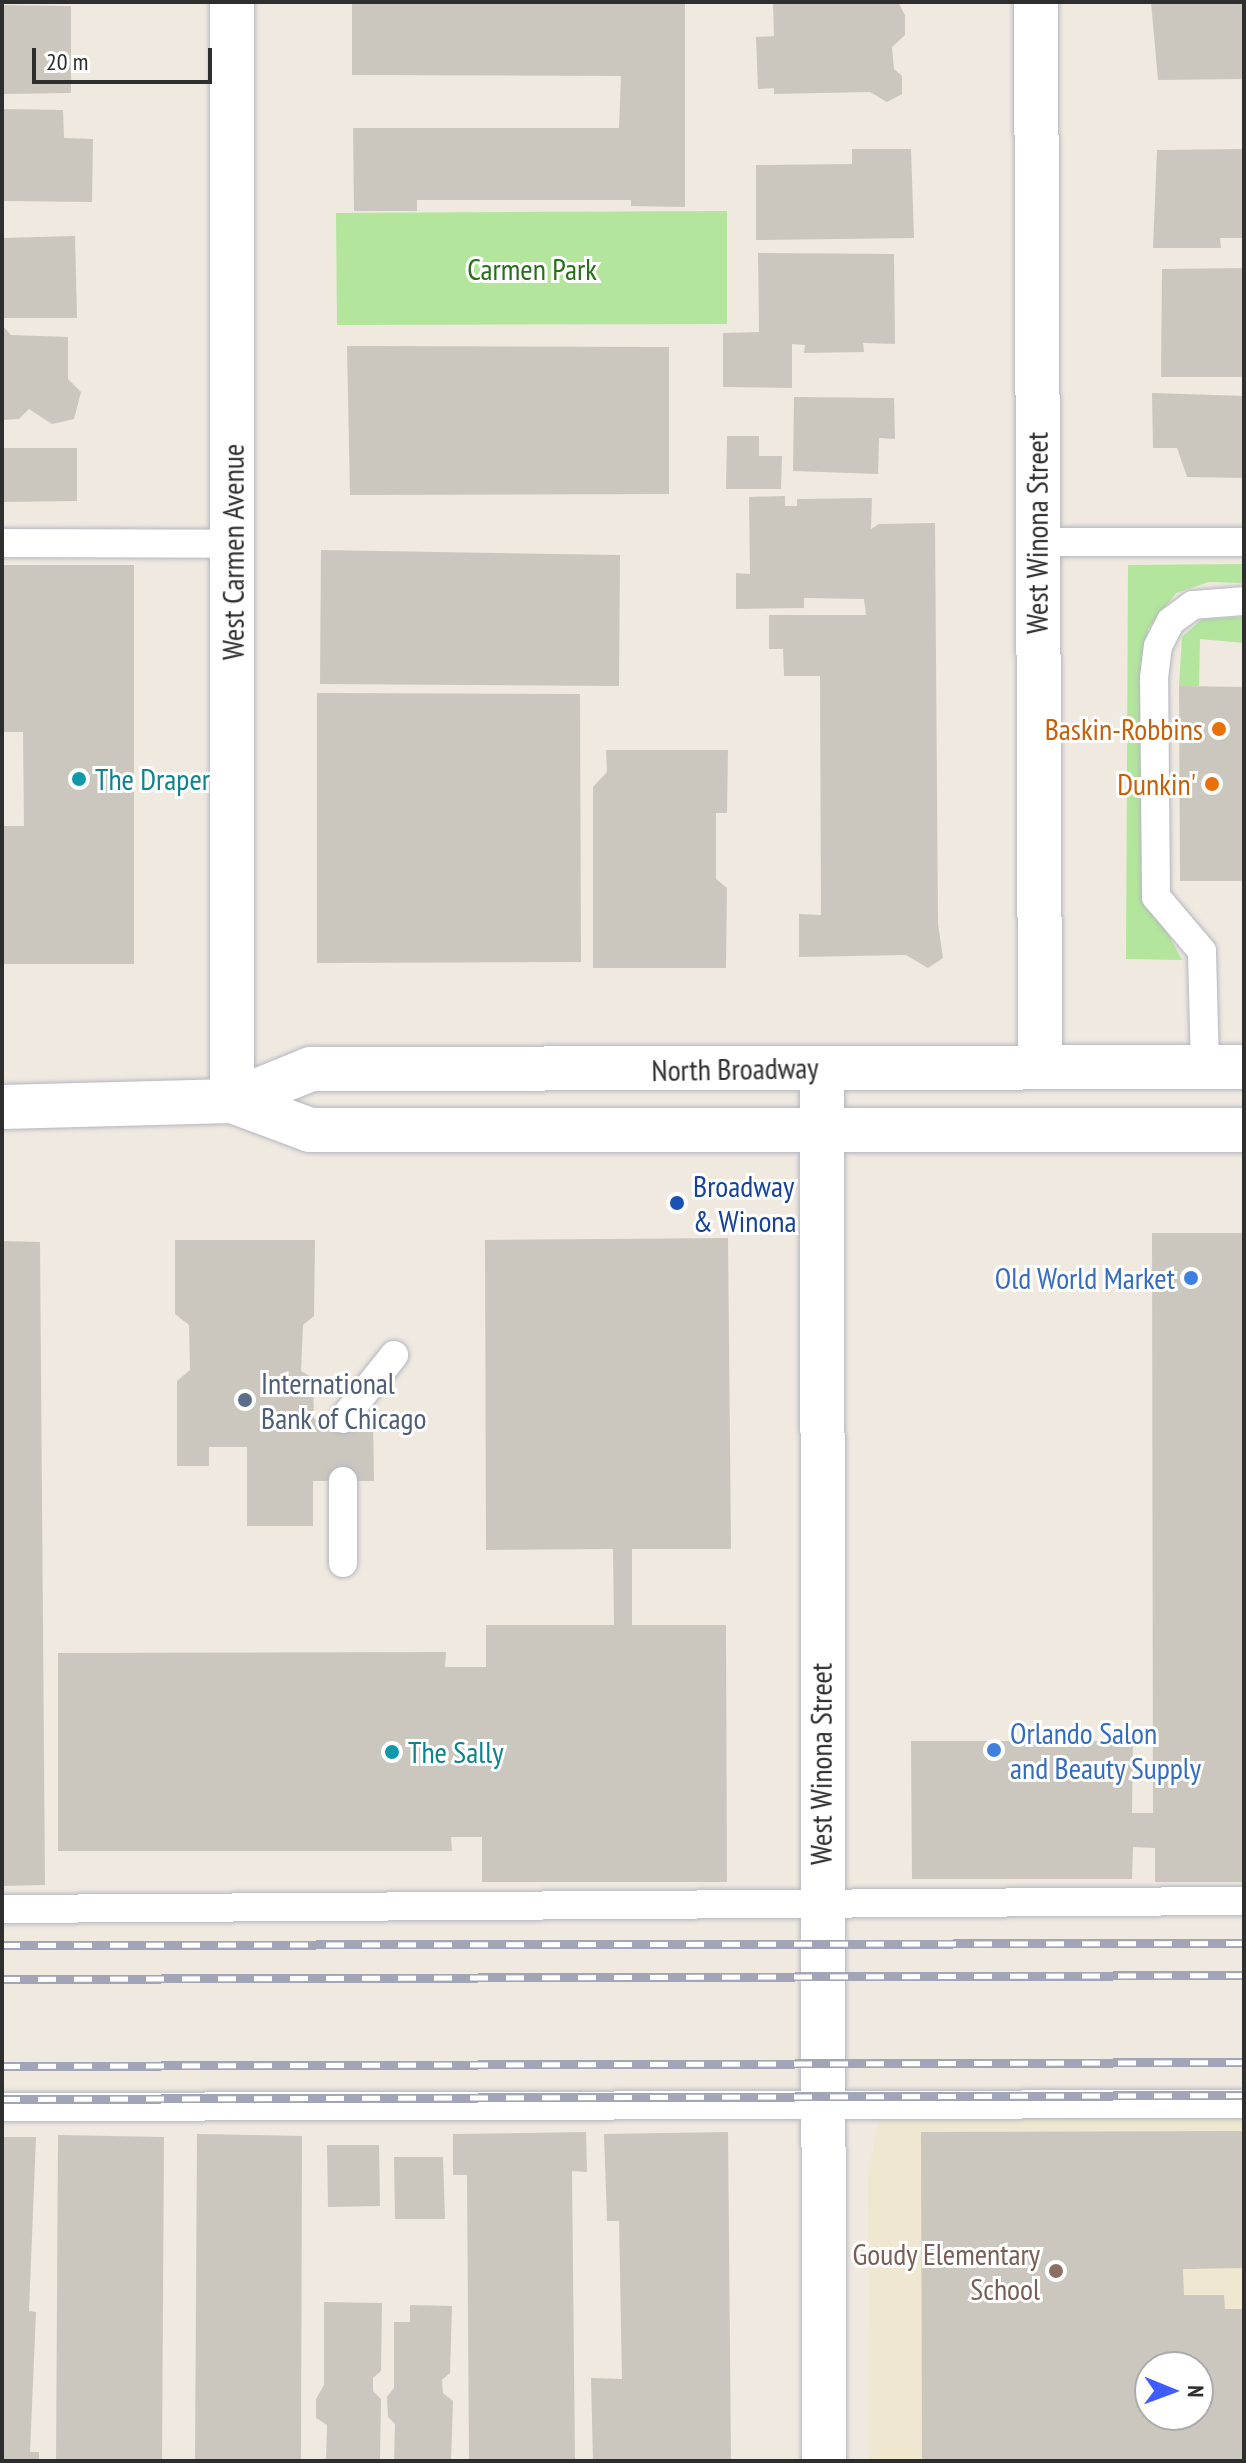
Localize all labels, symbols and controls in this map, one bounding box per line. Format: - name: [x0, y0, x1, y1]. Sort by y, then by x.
- scale bar: [36, 32, 216, 82]
- text: 20 m: [46, 46, 88, 77]
- park label: Carmen Park: [467, 251, 597, 287]
- street label: West Winona Street: [1019, 432, 1055, 634]
- street label: West Carmen Avenue: [215, 443, 251, 661]
- place label: Baskin-Robbins: [1045, 711, 1203, 747]
- marker: Baskin-Robbins: [1210, 720, 1228, 738]
- place label: The Draper: [95, 761, 210, 797]
- place label: Dunkin': [1117, 766, 1196, 802]
- marker: The Draper: [70, 770, 88, 788]
- marker: Dunkin': [1203, 775, 1221, 793]
- street label: North Broadway: [651, 1050, 819, 1088]
- place label: Broadway & Winona: [693, 1168, 797, 1238]
- marker: Broadway & Winona: [668, 1194, 686, 1212]
- place label: Old World Market: [994, 1260, 1175, 1296]
- marker: Old World Market: [1182, 1269, 1200, 1287]
- place label: International Bank of Chicago: [261, 1365, 427, 1436]
- marker: International Bank of Chicago: [236, 1391, 254, 1409]
- street label: West Winona Street: [803, 1663, 839, 1865]
- place label: Orlando Salon and Beauty Supply: [1010, 1715, 1202, 1786]
- place label: The Sally: [408, 1734, 503, 1770]
- marker: Orlando Salon and Beauty Supply: [985, 1741, 1003, 1759]
- marker: The Sally: [383, 1743, 401, 1761]
- place label: Goudy Elementary School: [852, 2236, 1040, 2306]
- marker: Goudy Elementary School: [1047, 2262, 1065, 2280]
- north arrow: [1134, 2351, 1214, 2431]
- text: N: [1182, 2385, 1210, 2398]

